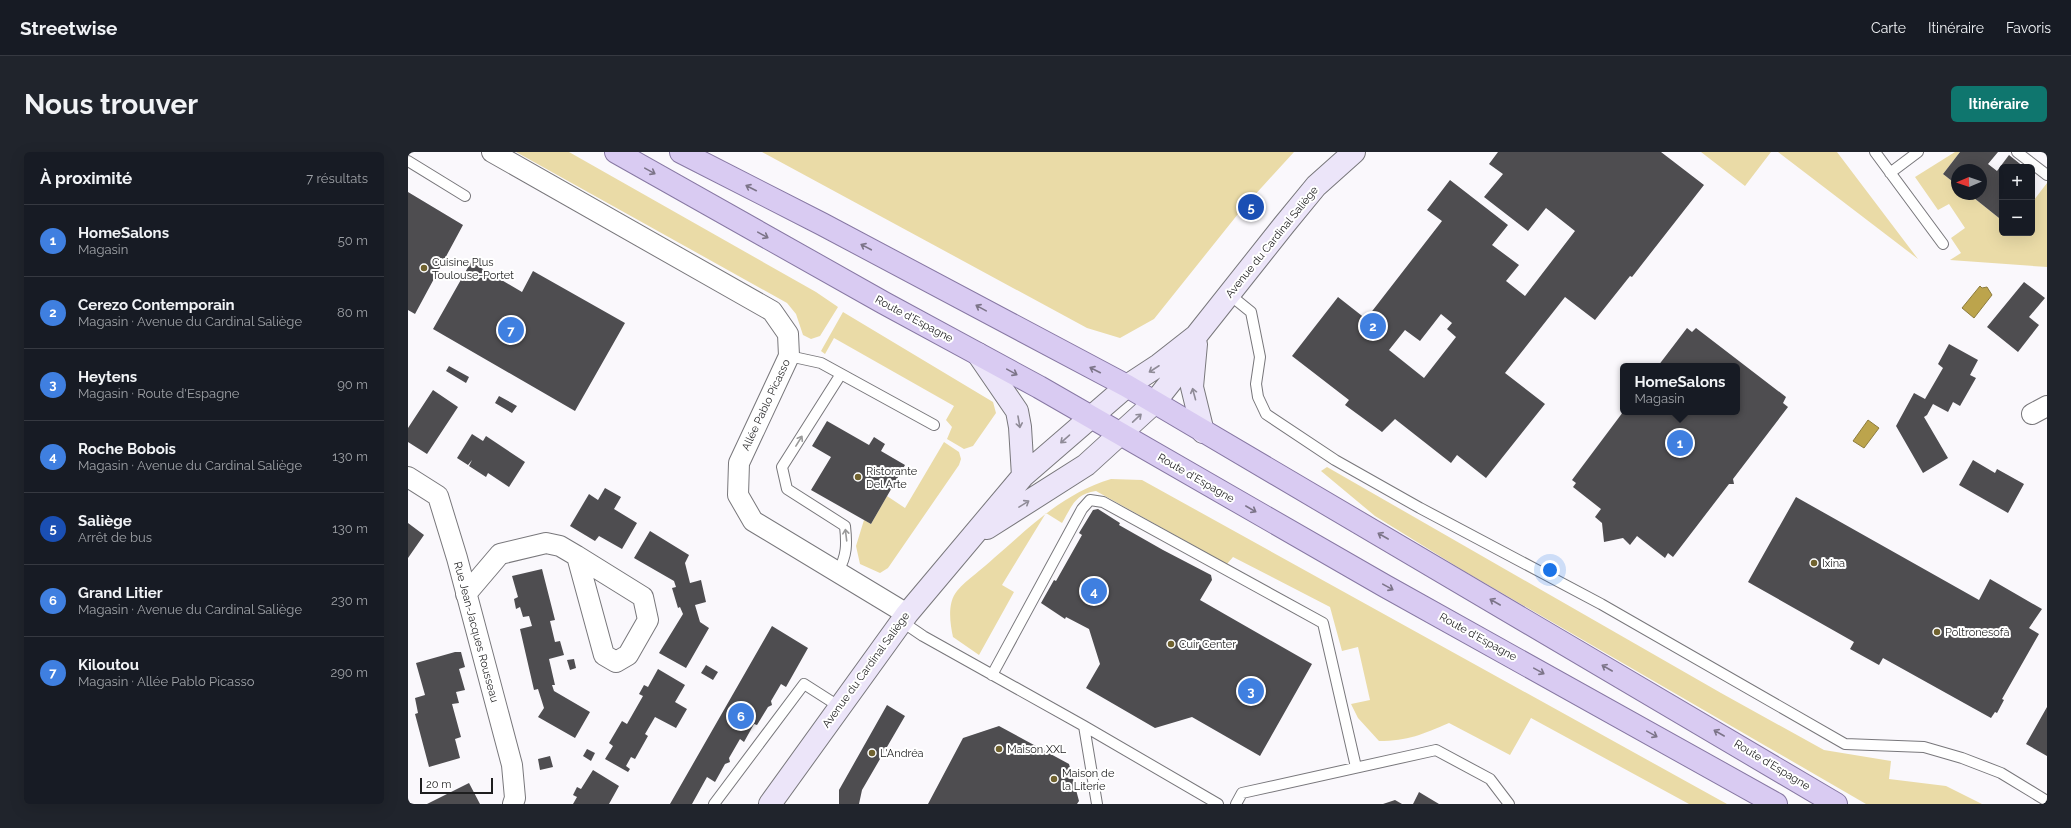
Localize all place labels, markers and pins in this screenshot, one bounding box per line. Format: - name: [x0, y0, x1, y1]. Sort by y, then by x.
- pin: 5: [1238, 192, 1264, 222]
- place label: Cuisine Plus Toulouse-Portet: [432, 256, 514, 282]
- marker: Cuisine Plus Toulouse-Portet: [419, 263, 429, 273]
- pin: 2: [1360, 311, 1386, 341]
- pin: 7: [498, 315, 524, 345]
- pin: 1: [1667, 428, 1693, 458]
- place label: Ristorante Del Arte: [866, 465, 918, 491]
- marker: Ristorante Del Arte: [853, 472, 863, 482]
- place label: Ixina: [1822, 557, 1845, 570]
- marker: Ixina: [1809, 558, 1819, 568]
- pin: 4: [1081, 576, 1107, 606]
- place label: Poltronesofà: [1945, 626, 2009, 639]
- marker: Poltronesofà: [1932, 627, 1942, 637]
- place label: Cuir Center: [1179, 638, 1236, 651]
- marker: Cuir Center: [1166, 639, 1176, 649]
- pin: 3: [1238, 676, 1264, 706]
- pin: 6: [728, 701, 754, 731]
- place label: Maison XXL: [1007, 743, 1067, 756]
- marker: Maison XXL: [994, 744, 1004, 754]
- place label: L'Andréa: [880, 747, 924, 760]
- marker: L'Andréa: [867, 748, 877, 758]
- place label: Maison de la Literie: [1062, 767, 1115, 793]
- marker: Maison de la Literie: [1049, 774, 1059, 784]

